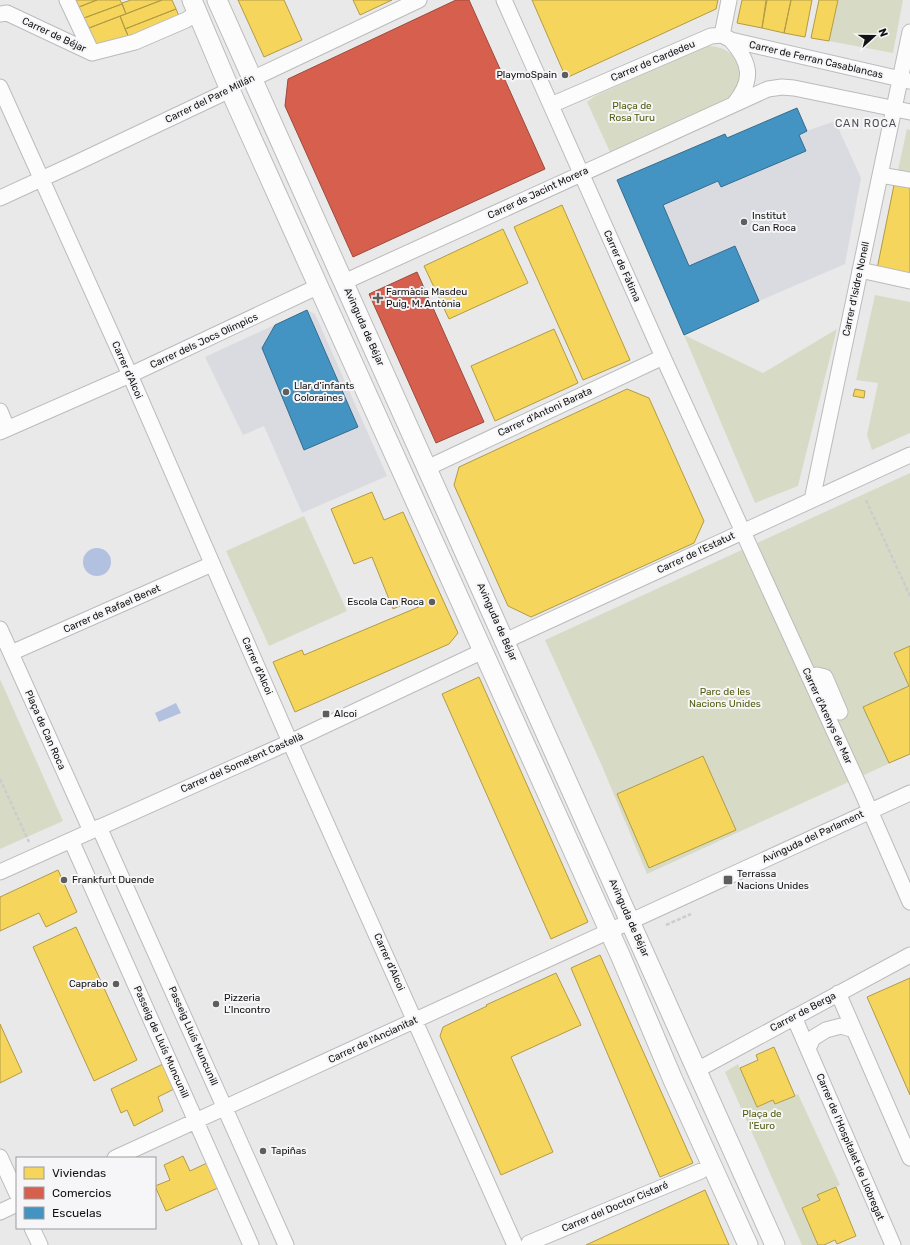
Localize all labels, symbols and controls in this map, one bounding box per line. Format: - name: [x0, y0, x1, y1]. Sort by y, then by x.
- street label: Carrer de Béjar: [20, 15, 88, 55]
- north arrow: [854, 16, 894, 56]
- text: N: [875, 27, 890, 39]
- street label: Carrer de Cardedeu: [609, 38, 697, 84]
- street label: Carrer de Ferran Casablancas: [748, 39, 884, 81]
- place label: PlaymoSpain: [496, 69, 557, 81]
- marker: PlaymoSpain: [560, 70, 570, 80]
- street label: Carrer del Pare Millán: [163, 72, 257, 126]
- park label: Plaça de Rosa Turu: [609, 100, 655, 124]
- district label: CAN ROCA: [835, 117, 897, 130]
- street label: Carrer de Jacint Morera: [486, 164, 590, 222]
- place label: Institut Can Roca: [752, 210, 796, 234]
- marker: Institut Can Roca: [739, 217, 749, 227]
- street label: Carrer de Fàtima: [601, 228, 643, 304]
- street label: Carrer d'Isidre Nonell: [840, 241, 872, 337]
- street label: Avinguda de Béjar: [341, 286, 387, 368]
- place label: Farmàcia Masdeu Puig, M. Antònia: [386, 286, 467, 310]
- marker: Farmàcia Masdeu Puig, M. Antònia: [373, 293, 383, 303]
- street label: Carrer dels Jocs Olimpics: [148, 311, 260, 371]
- street label: Carrer d'Alcoi: [109, 339, 145, 401]
- place label: Llar d'infants Coloraines: [294, 380, 354, 404]
- street label: Carrer d'Antoni Barata: [496, 385, 594, 439]
- marker: Llar d'infants Coloraines: [281, 387, 291, 397]
- street label: Carrer de l'Estatut: [655, 530, 737, 576]
- street label: Avinguda de Béjar: [474, 581, 520, 663]
- street label: Carrer de Rafael Benet: [62, 582, 162, 636]
- place label: Escola Can Roca: [347, 596, 424, 608]
- marker: Escola Can Roca: [427, 597, 437, 607]
- street label: Carrer d'Alcoi: [239, 635, 275, 697]
- street label: Carrer d'Arenys de Mar: [799, 666, 855, 766]
- park label: Parc de les Nacions Unides: [689, 686, 761, 710]
- street label: Plaça de Can Roca: [22, 688, 68, 772]
- place label: Alcoi: [334, 708, 357, 720]
- marker: Alcoi: [321, 709, 331, 719]
- street label: Carrer del Sometent Castellà: [179, 730, 305, 796]
- street label: Avinguda del Parlament: [760, 808, 866, 866]
- place label: Terrassa Nacions Unides: [737, 868, 809, 892]
- place label: Frankfurt Duende: [72, 874, 155, 886]
- marker: Terrassa Nacions Unides: [722, 874, 734, 886]
- marker: Frankfurt Duende: [59, 875, 69, 885]
- street label: Avinguda de Béjar: [606, 877, 652, 959]
- street label: Carrer d'Alcoi: [371, 931, 407, 993]
- place label: Caprabo: [69, 978, 108, 990]
- marker: Caprabo: [111, 979, 121, 989]
- street label: Passeig de Lluís Muncunill: [131, 984, 191, 1100]
- street label: Passeig Lluís Muncunill: [166, 984, 220, 1088]
- street label: Carrer de Berga: [768, 990, 838, 1034]
- place label: Pizzeria L'Incontro: [224, 992, 270, 1016]
- marker: Pizzeria L'Incontro: [211, 999, 221, 1009]
- street label: Carrer de l'Ancianitat: [326, 1014, 420, 1066]
- street label: Carrer de l'Hospitalet de Llobregat: [814, 1072, 887, 1222]
- park label: Plaça de l'Euro: [742, 1108, 782, 1132]
- place label: Tapiñas: [271, 1145, 306, 1157]
- marker: Tapiñas: [258, 1146, 268, 1156]
- legend: [16, 1157, 156, 1229]
- text: Viviendas: [52, 1166, 106, 1180]
- street label: Carrer del Doctor Cistaré: [560, 1179, 670, 1235]
- text: Comercios: [52, 1186, 111, 1200]
- text: Escuelas: [52, 1206, 102, 1220]

